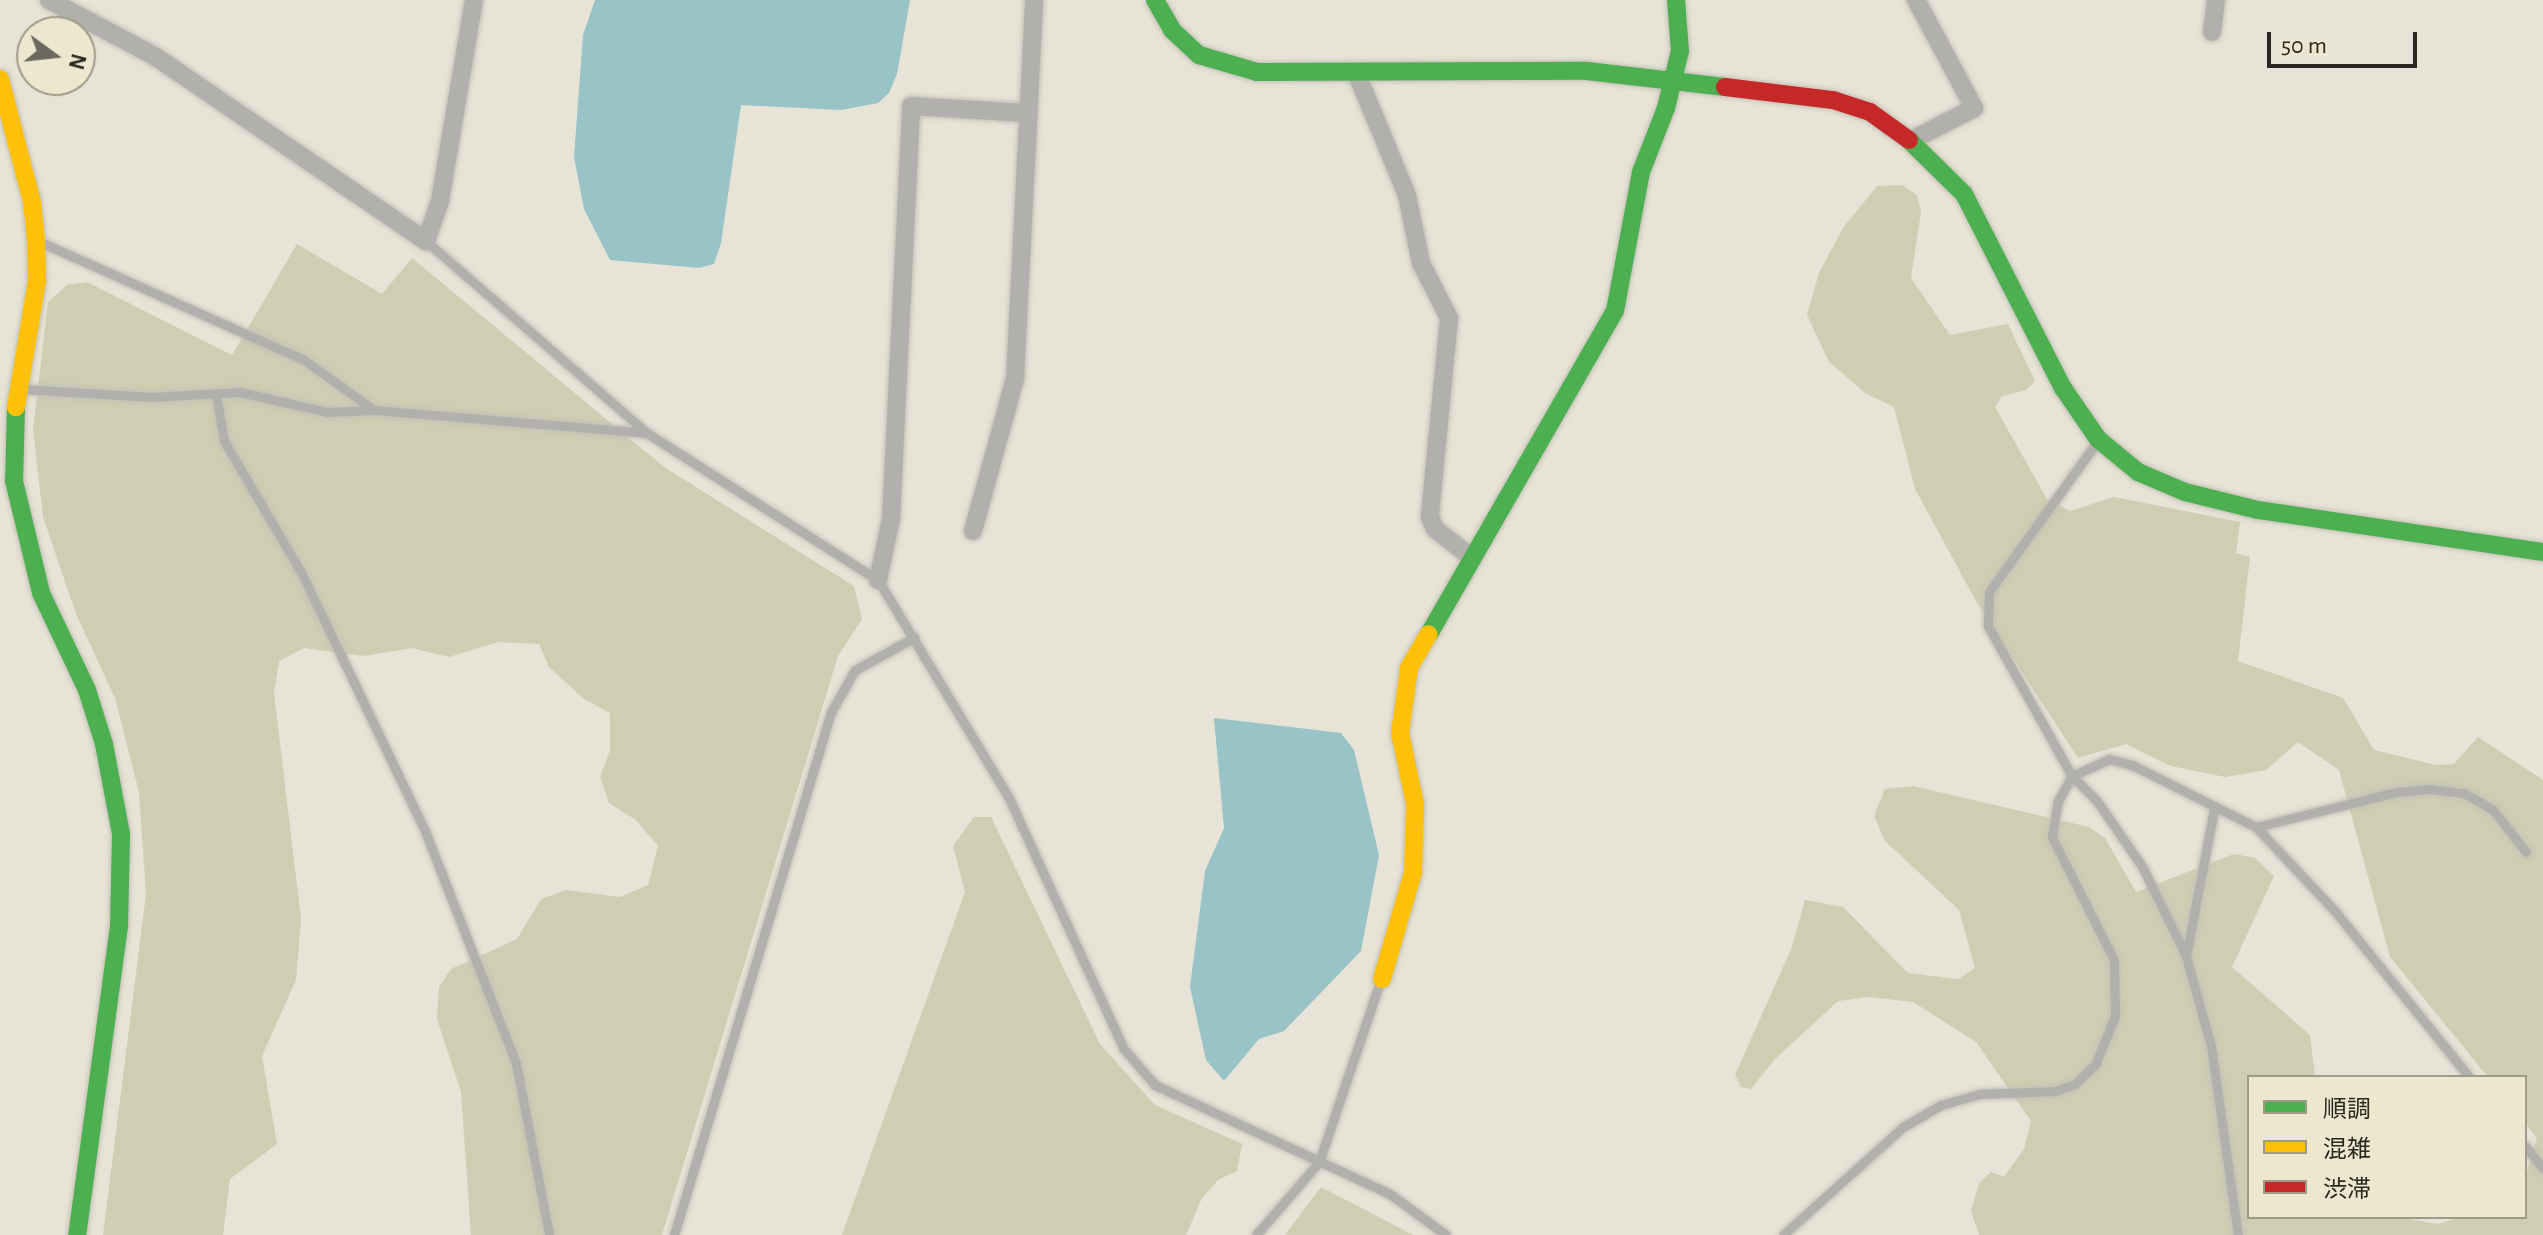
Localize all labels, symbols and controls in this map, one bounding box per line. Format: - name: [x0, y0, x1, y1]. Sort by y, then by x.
- north arrow: [16, 16, 96, 96]
- scale bar: [2271, 16, 2421, 66]
- text: 50 m: [2281, 34, 2327, 58]
- text: N: [65, 51, 90, 72]
- legend: [2247, 1075, 2527, 1219]
- text: 順調: [2323, 1098, 2371, 1122]
- text: 混雑: [2323, 1138, 2371, 1162]
- text: 渋滞: [2323, 1178, 2371, 1202]

